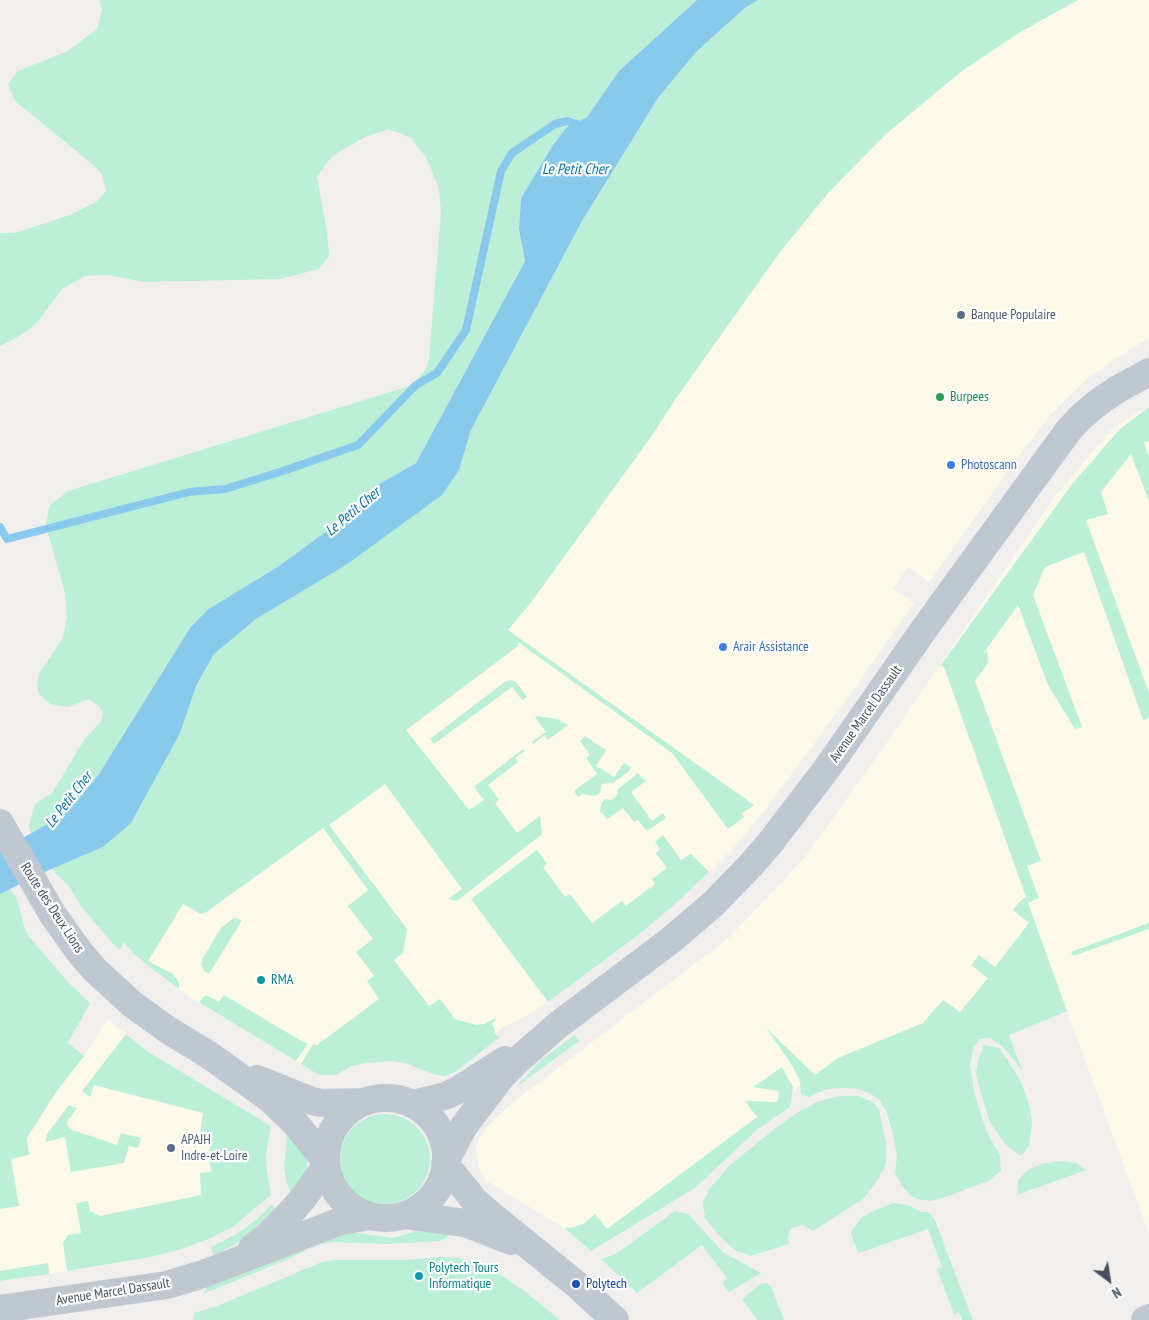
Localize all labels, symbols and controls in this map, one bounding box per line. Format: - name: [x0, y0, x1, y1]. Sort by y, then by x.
- water label: Le Petit Cher: [542, 161, 608, 179]
- place label: Banque Populaire: [971, 307, 1056, 323]
- marker: Banque Populaire: [955, 309, 967, 321]
- place label: Burpees: [950, 389, 989, 405]
- marker: Burpees: [934, 391, 946, 403]
- place label: Photoscann: [961, 457, 1017, 473]
- marker: Photoscann: [945, 459, 957, 471]
- water label: Le Petit Cher: [322, 484, 384, 540]
- place label: Arair Assistance: [733, 639, 809, 655]
- marker: Arair Assistance: [717, 641, 729, 653]
- street label: Avenue Marcel Dassault: [826, 662, 906, 766]
- water label: Le Petit Cher: [42, 768, 96, 832]
- street label: Route des Deux Lions: [17, 860, 87, 956]
- place label: RMA: [271, 972, 293, 988]
- marker: RMA: [255, 974, 267, 986]
- place label: APAJH Indre-et-Loire: [181, 1132, 247, 1164]
- marker: APAJH Indre-et-Loire: [165, 1142, 177, 1154]
- north arrow: [1084, 1255, 1134, 1305]
- place label: Polytech Tours Informatique: [429, 1260, 499, 1292]
- marker: Polytech Tours Informatique: [413, 1270, 425, 1282]
- street label: Avenue Marcel Dassault: [55, 1275, 171, 1309]
- place label: Polytech: [586, 1276, 627, 1292]
- marker: Polytech: [570, 1278, 582, 1290]
- text: N: [1109, 1283, 1125, 1303]

